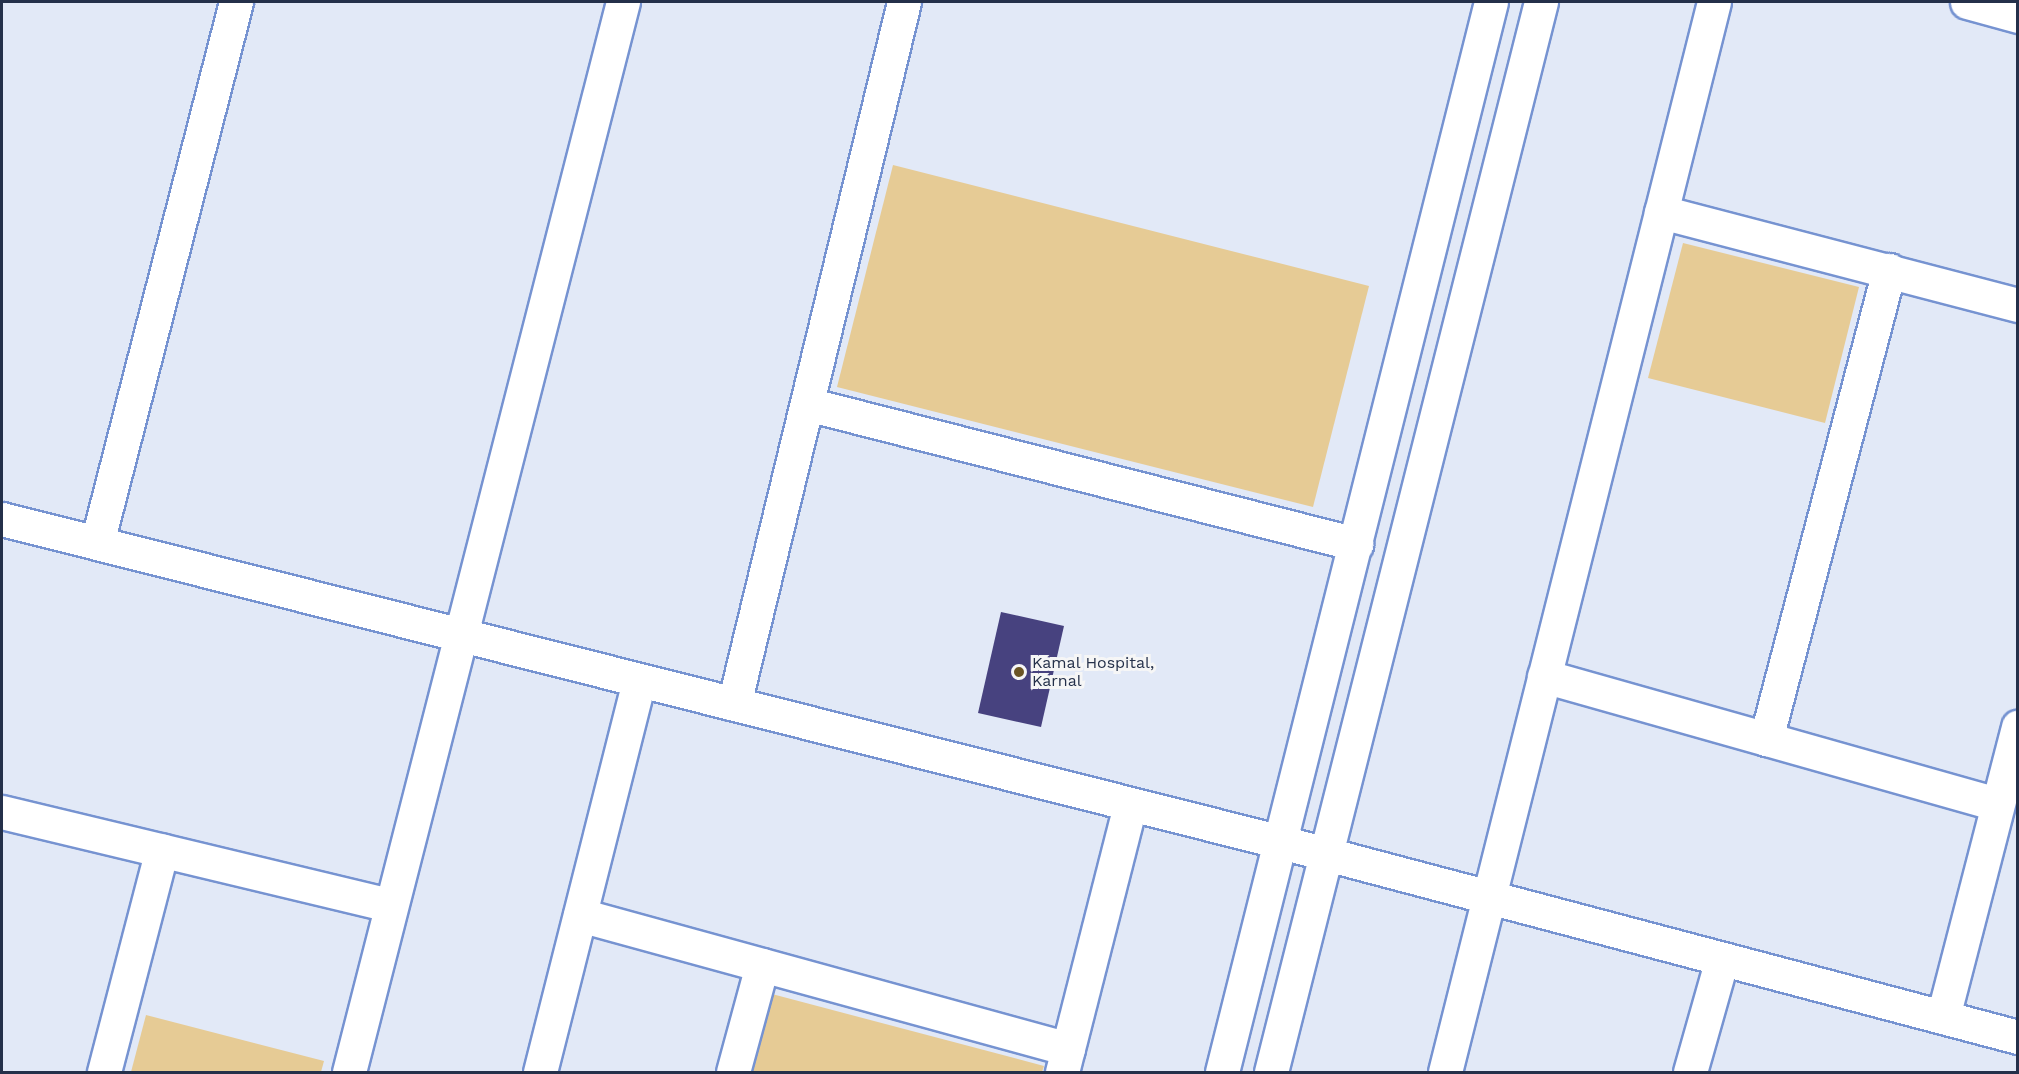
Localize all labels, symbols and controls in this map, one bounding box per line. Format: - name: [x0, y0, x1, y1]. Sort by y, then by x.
- place label: Kamal Hospital, Karnal: [1032, 653, 1155, 691]
- marker: Kamal Hospital, Karnal: [1010, 663, 1028, 681]

